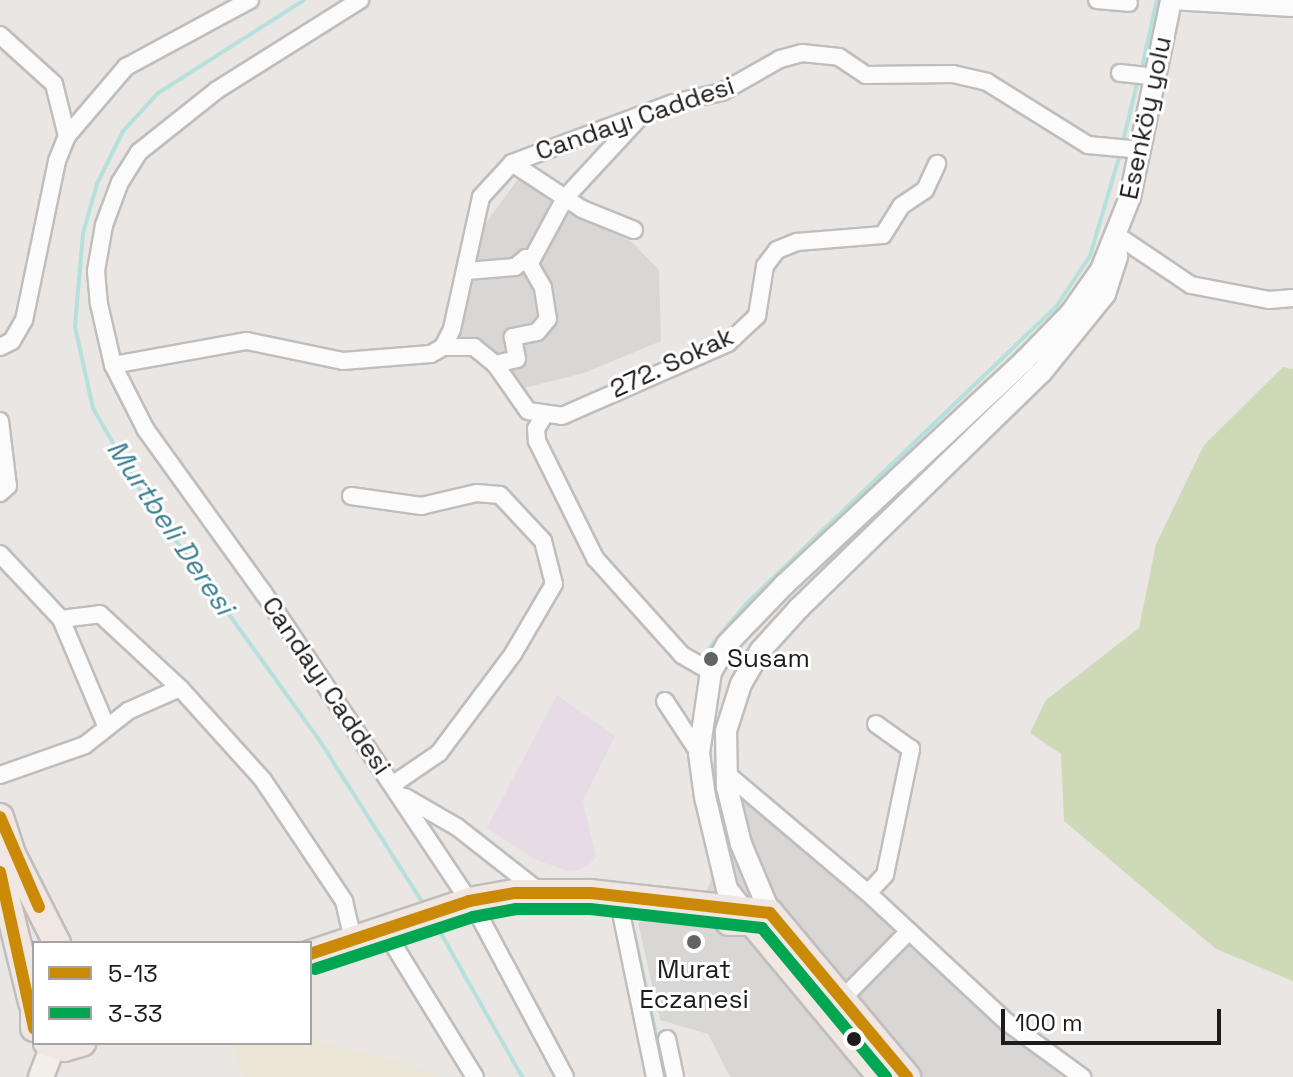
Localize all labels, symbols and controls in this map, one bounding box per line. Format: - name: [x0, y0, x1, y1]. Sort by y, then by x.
- street label: Esenköy yolu: [1113, 34, 1179, 202]
- street label: Candayı Caddesi: [532, 70, 738, 168]
- street label: 272. Sokak: [605, 321, 739, 405]
- water label: Murtbeli Deresi: [100, 433, 242, 621]
- street label: Candayı Caddesi: [255, 591, 397, 781]
- place label: Susam: [727, 643, 810, 675]
- marker: Susam: [702, 650, 720, 668]
- marker: Murat Eczanesi: [685, 933, 703, 951]
- legend: [32, 941, 312, 1045]
- place label: Murat Eczanesi: [639, 954, 749, 1016]
- text: 5-13: [108, 958, 158, 989]
- scale bar: [1005, 993, 1225, 1043]
- text: 3-33: [108, 998, 162, 1029]
- text: 100 m: [1015, 1007, 1083, 1038]
- unlabelled marker: [846, 1031, 862, 1047]

